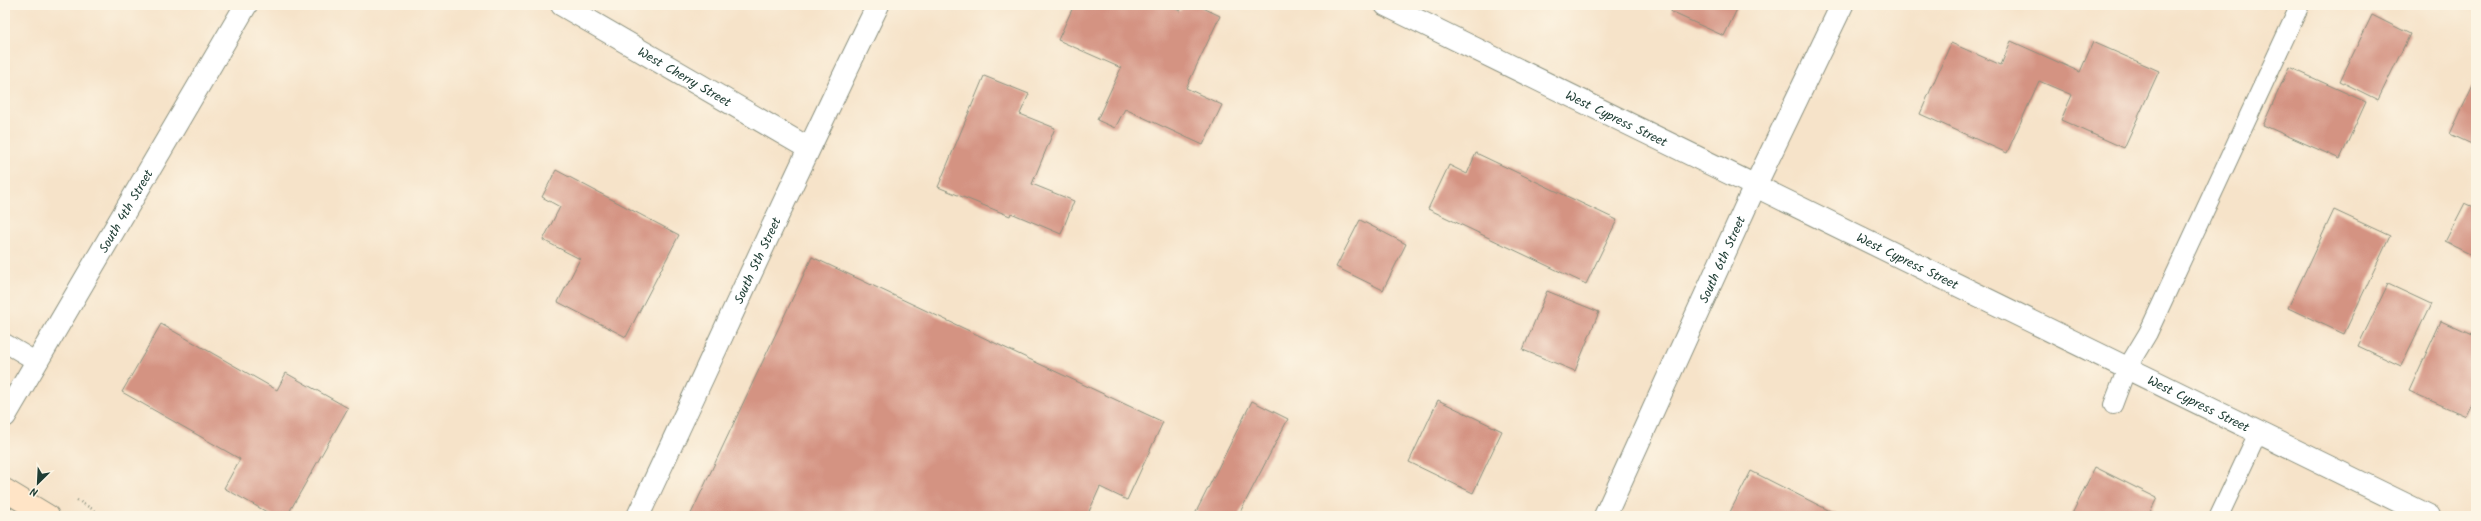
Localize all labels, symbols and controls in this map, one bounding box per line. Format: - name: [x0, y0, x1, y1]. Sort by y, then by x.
- street label: West Cherry Street: [633, 42, 736, 114]
- street label: West Cypress Street: [1561, 85, 1672, 154]
- street label: South 4th Street: [94, 165, 160, 257]
- street label: South 6th Street: [1694, 212, 1752, 307]
- street label: South 5th Street: [729, 213, 788, 308]
- street label: West Cypress Street: [1852, 228, 1963, 296]
- street label: West Cypress Street: [2143, 371, 2254, 439]
- north arrow: [18, 463, 58, 503]
- text: N: [27, 482, 41, 501]

